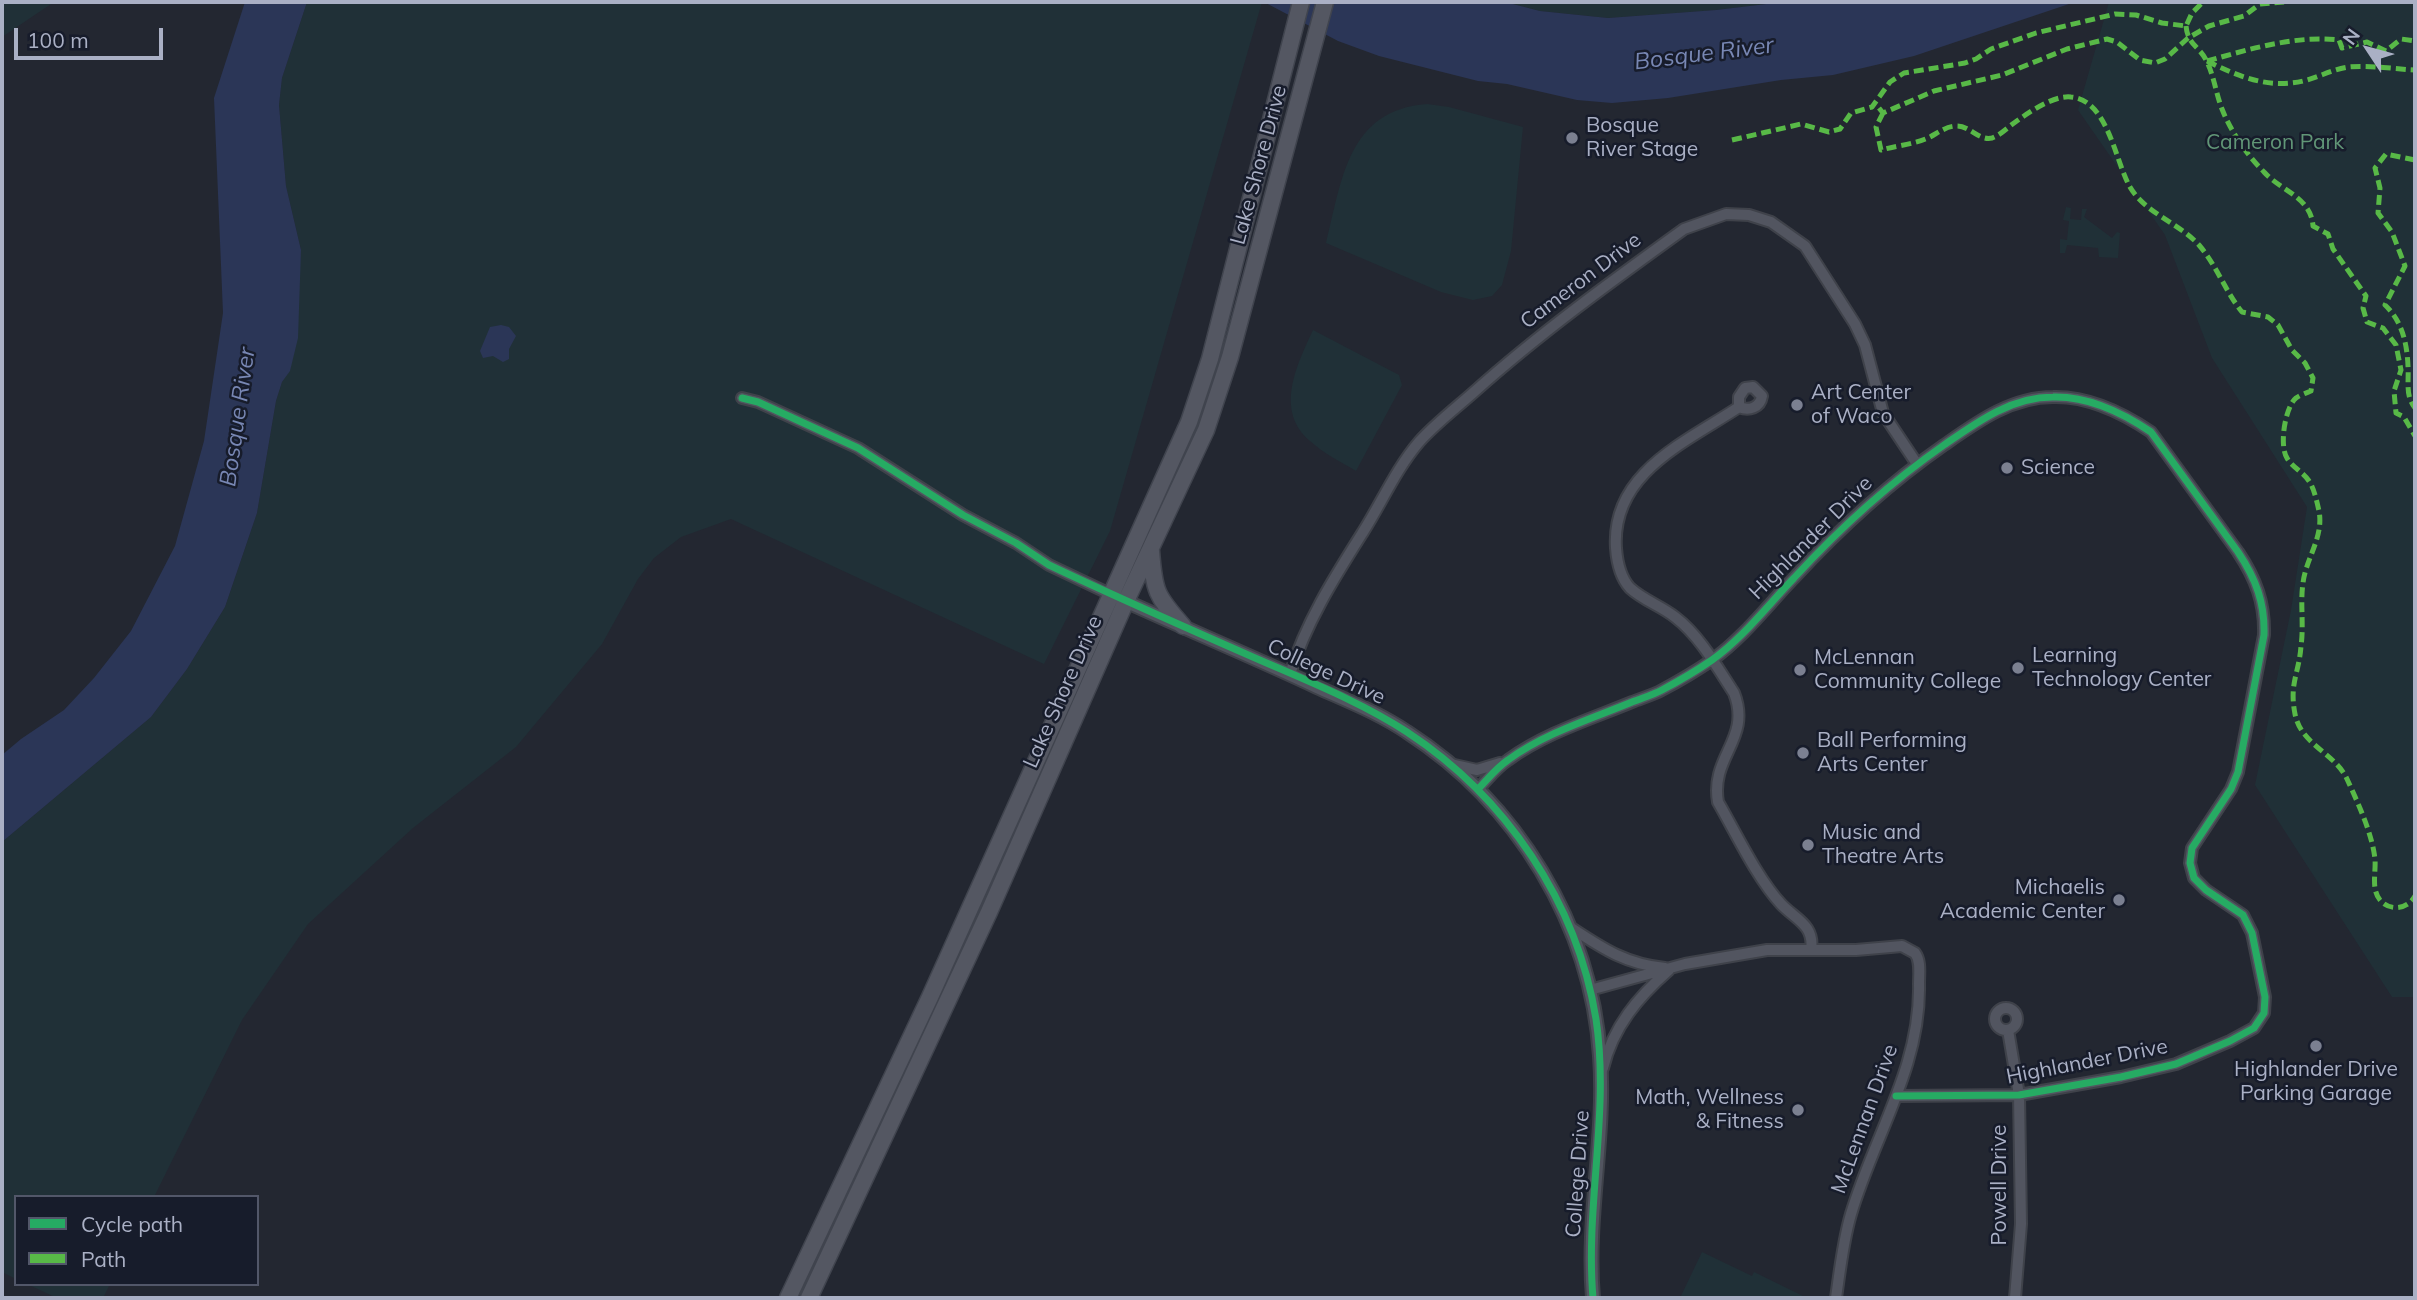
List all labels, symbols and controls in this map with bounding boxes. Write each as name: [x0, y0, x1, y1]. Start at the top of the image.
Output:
scale bar: [18, 14, 166, 58]
north arrow: [2333, 14, 2403, 84]
text: N: [2337, 24, 2365, 50]
text: 100 m: [27, 27, 89, 53]
water label: Bosque River: [1633, 32, 1775, 76]
street label: Lake Shore Drive: [1226, 83, 1292, 247]
place label: Bosque River Stage: [1586, 113, 1698, 163]
marker: Bosque River Stage: [1564, 130, 1580, 146]
park label: Cameron Park: [2206, 130, 2344, 156]
street label: Cameron Drive: [1516, 227, 1646, 335]
water label: Bosque River: [215, 346, 261, 488]
place label: Art Center of Waco: [1811, 380, 1911, 430]
marker: Art Center of Waco: [1789, 397, 1805, 413]
place label: Science: [2021, 455, 2095, 481]
marker: Science: [1999, 460, 2015, 476]
street label: Highlander Drive: [1744, 471, 1878, 605]
street label: Lake Shore Drive: [1018, 612, 1108, 772]
street label: College Drive: [1263, 634, 1389, 710]
place label: Learning Technology Center: [2032, 643, 2211, 693]
place label: McLennan Community College: [1814, 645, 2001, 695]
marker: Learning Technology Center: [2010, 660, 2026, 676]
marker: McLennan Community College: [1792, 662, 1808, 678]
place label: Ball Performing Arts Center: [1817, 728, 1967, 778]
marker: Ball Performing Arts Center: [1795, 745, 1811, 761]
place label: Music and Theatre Arts: [1822, 820, 1944, 870]
marker: Music and Theatre Arts: [1800, 837, 1816, 853]
place label: Michaelis Academic Center: [1940, 875, 2105, 925]
marker: Michaelis Academic Center: [2111, 892, 2127, 908]
street label: Highlander Drive: [2004, 1034, 2170, 1090]
marker: Highlander Drive Parking Garage: [2308, 1038, 2324, 1054]
street label: McLennan Drive: [1826, 1041, 1904, 1197]
place label: Highlander Drive Parking Garage: [2234, 1057, 2398, 1107]
place label: Math, Wellness & Fitness: [1635, 1085, 1784, 1135]
marker: Math, Wellness & Fitness: [1790, 1102, 1806, 1118]
street label: College Drive: [1561, 1110, 1595, 1238]
street label: Powell Drive: [1987, 1125, 2013, 1245]
legend: [14, 1195, 259, 1286]
text: Cycle path: [81, 1211, 183, 1237]
text: Path: [81, 1246, 126, 1272]

